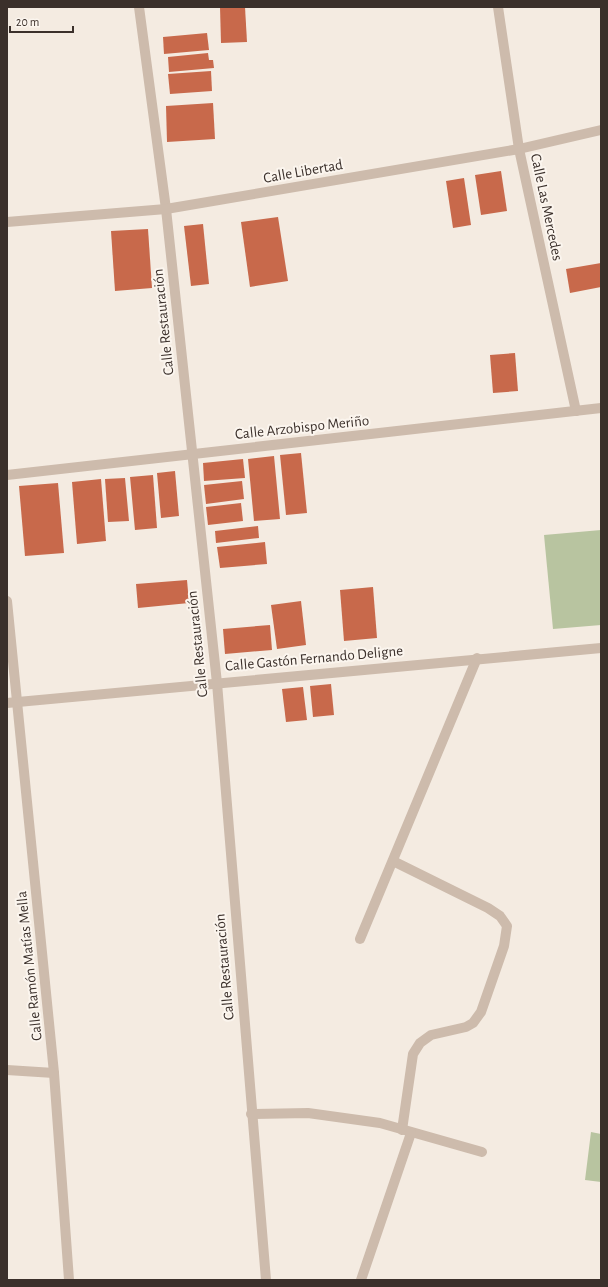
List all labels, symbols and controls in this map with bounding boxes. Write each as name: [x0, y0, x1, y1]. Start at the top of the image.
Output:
scale bar: [10, 8, 73, 34]
text: 20 m: [16, 16, 39, 28]
street label: Calle Las Mercedes: [528, 152, 565, 262]
street label: Calle Libertad: [262, 157, 344, 186]
street label: Calle Restauración: [150, 268, 177, 376]
street label: Calle Arzobispo Meriño: [234, 413, 370, 442]
street label: Calle Restauración: [184, 590, 211, 698]
street label: Calle Gastón Fernando Deligne: [225, 643, 404, 674]
street label: Calle Ramón Matías Mella: [14, 890, 45, 1042]
street label: Calle Restauración: [212, 913, 237, 1021]

